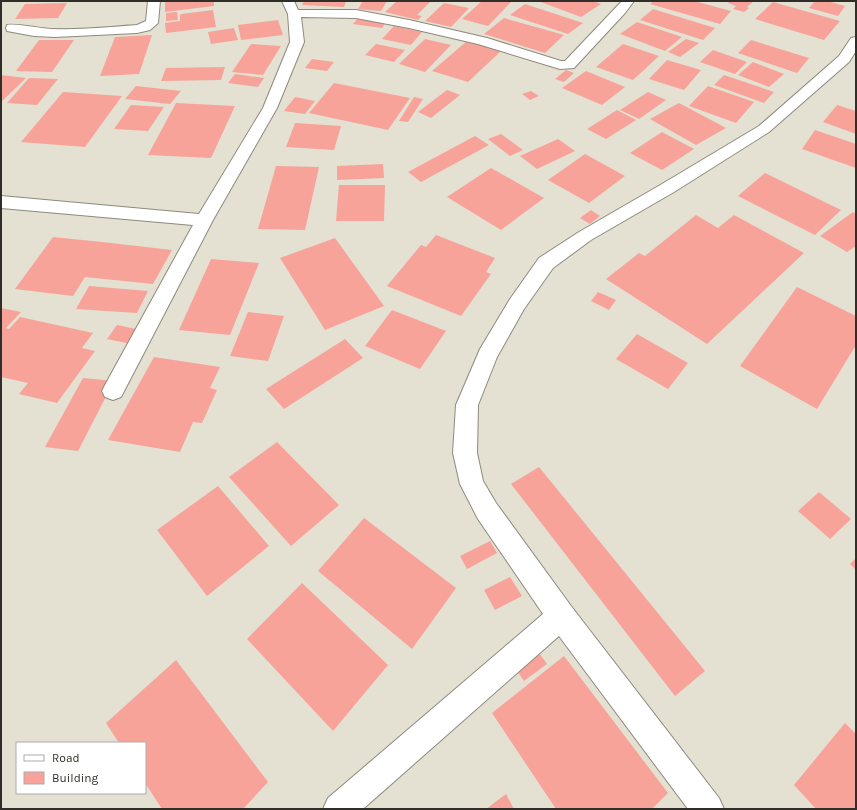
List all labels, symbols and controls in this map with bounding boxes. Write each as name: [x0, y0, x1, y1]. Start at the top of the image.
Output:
legend: [16, 742, 146, 794]
text: Road: [52, 751, 80, 765]
text: Building: [52, 771, 99, 785]

